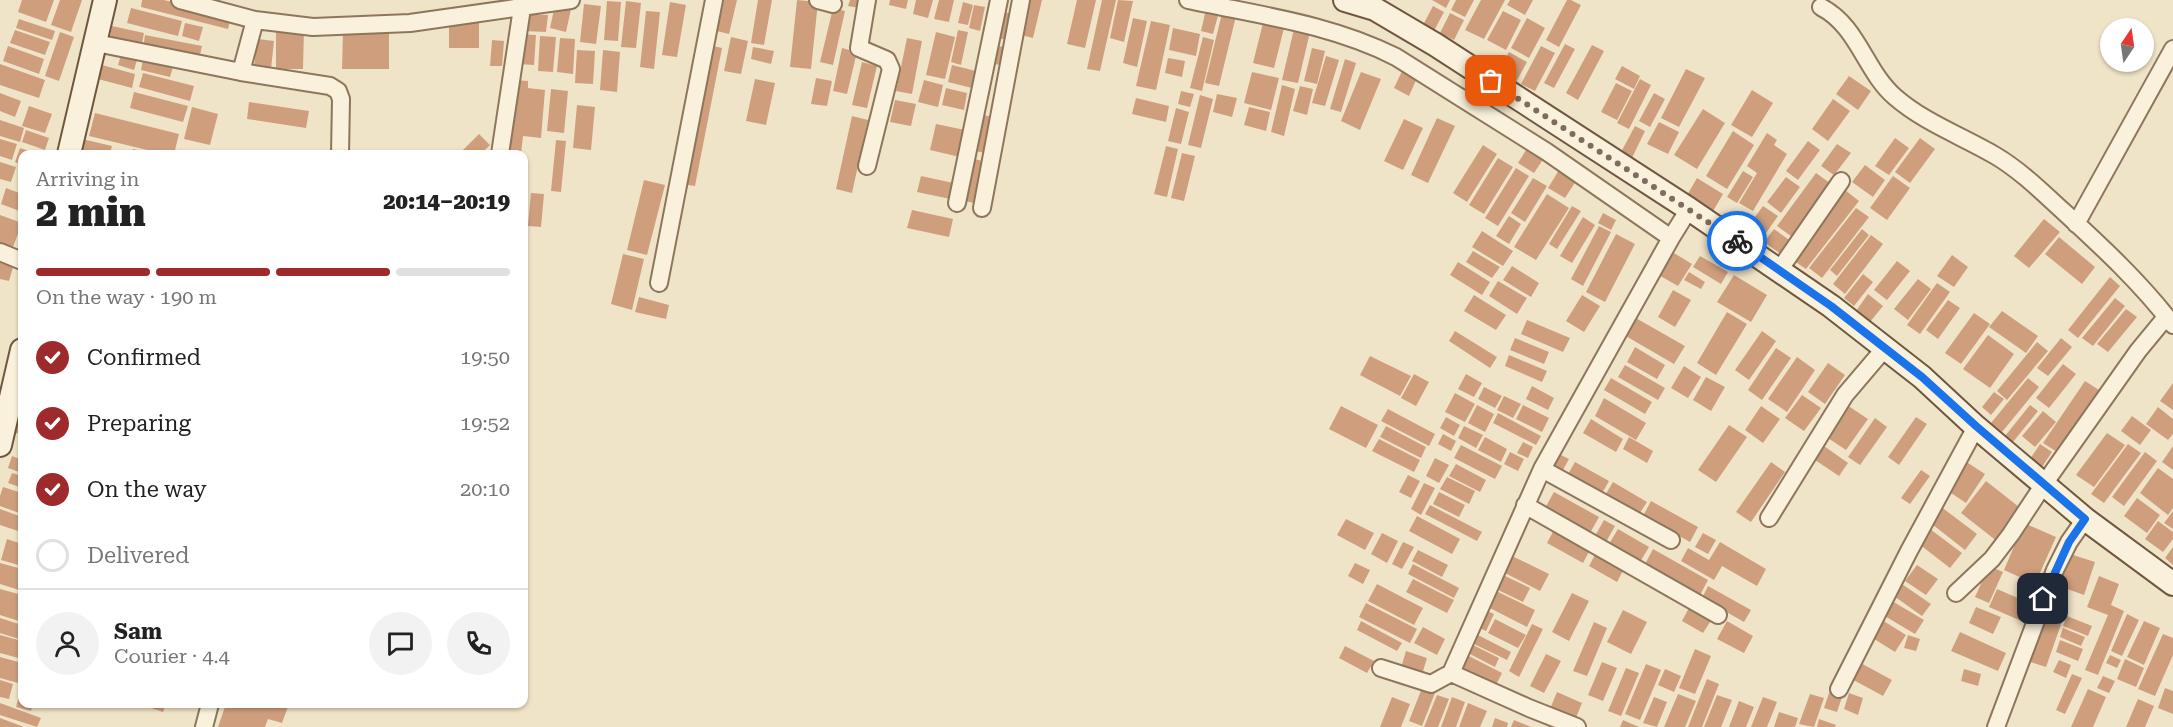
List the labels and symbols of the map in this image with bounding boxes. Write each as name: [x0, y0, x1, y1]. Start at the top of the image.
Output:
north arrow: [2100, 18, 2154, 72]
pin: [1465, 55, 1516, 106]
courier: [1707, 211, 1767, 271]
pin: [2017, 573, 2068, 624]

